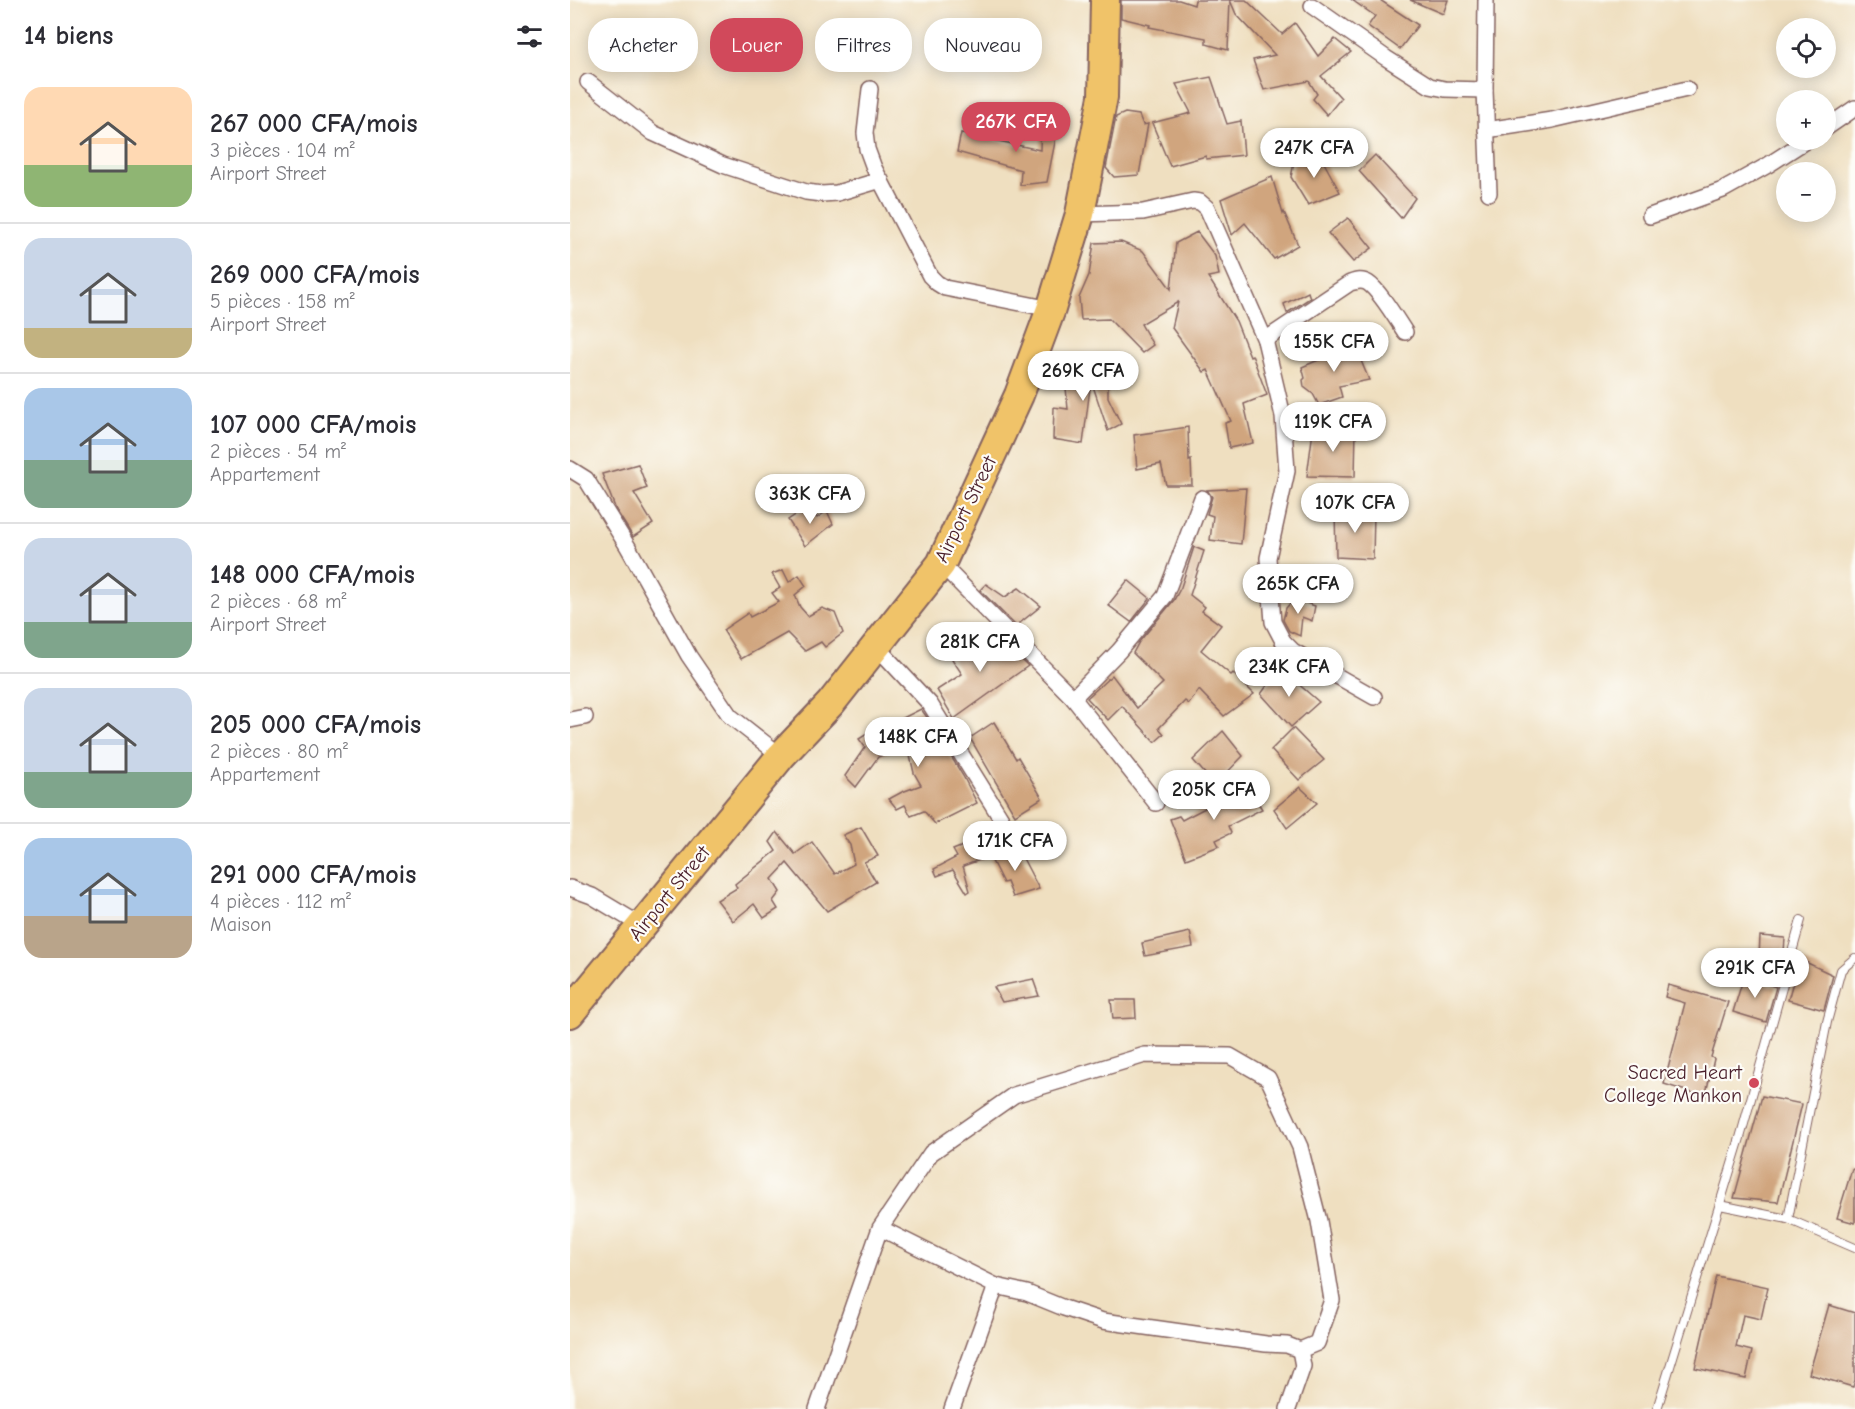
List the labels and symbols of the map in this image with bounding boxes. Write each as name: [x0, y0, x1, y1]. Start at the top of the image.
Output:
pin: 267K CFA: [954, 102, 1078, 153]
pin: 247K CFA: [1252, 128, 1376, 179]
pin: 155K CFA: [1272, 322, 1396, 373]
pin: 269K CFA: [1021, 351, 1145, 402]
pin: 119K CFA: [1271, 402, 1395, 453]
street label: Airport Street: [930, 451, 1002, 566]
pin: 363K CFA: [748, 474, 872, 525]
pin: 107K CFA: [1293, 483, 1417, 534]
pin: 265K CFA: [1236, 564, 1360, 615]
pin: 281K CFA: [918, 622, 1042, 673]
pin: 234K CFA: [1227, 647, 1351, 698]
pin: 148K CFA: [856, 717, 980, 768]
pin: 205K CFA: [1152, 770, 1276, 821]
pin: 171K CFA: [953, 821, 1077, 872]
street label: Airport Street: [624, 840, 716, 946]
pin: 291K CFA: [1693, 948, 1817, 999]
place label: Sacred Heart College Mankon: [1604, 1061, 1743, 1107]
marker: Sacred Heart College Mankon: [1747, 1076, 1761, 1090]

